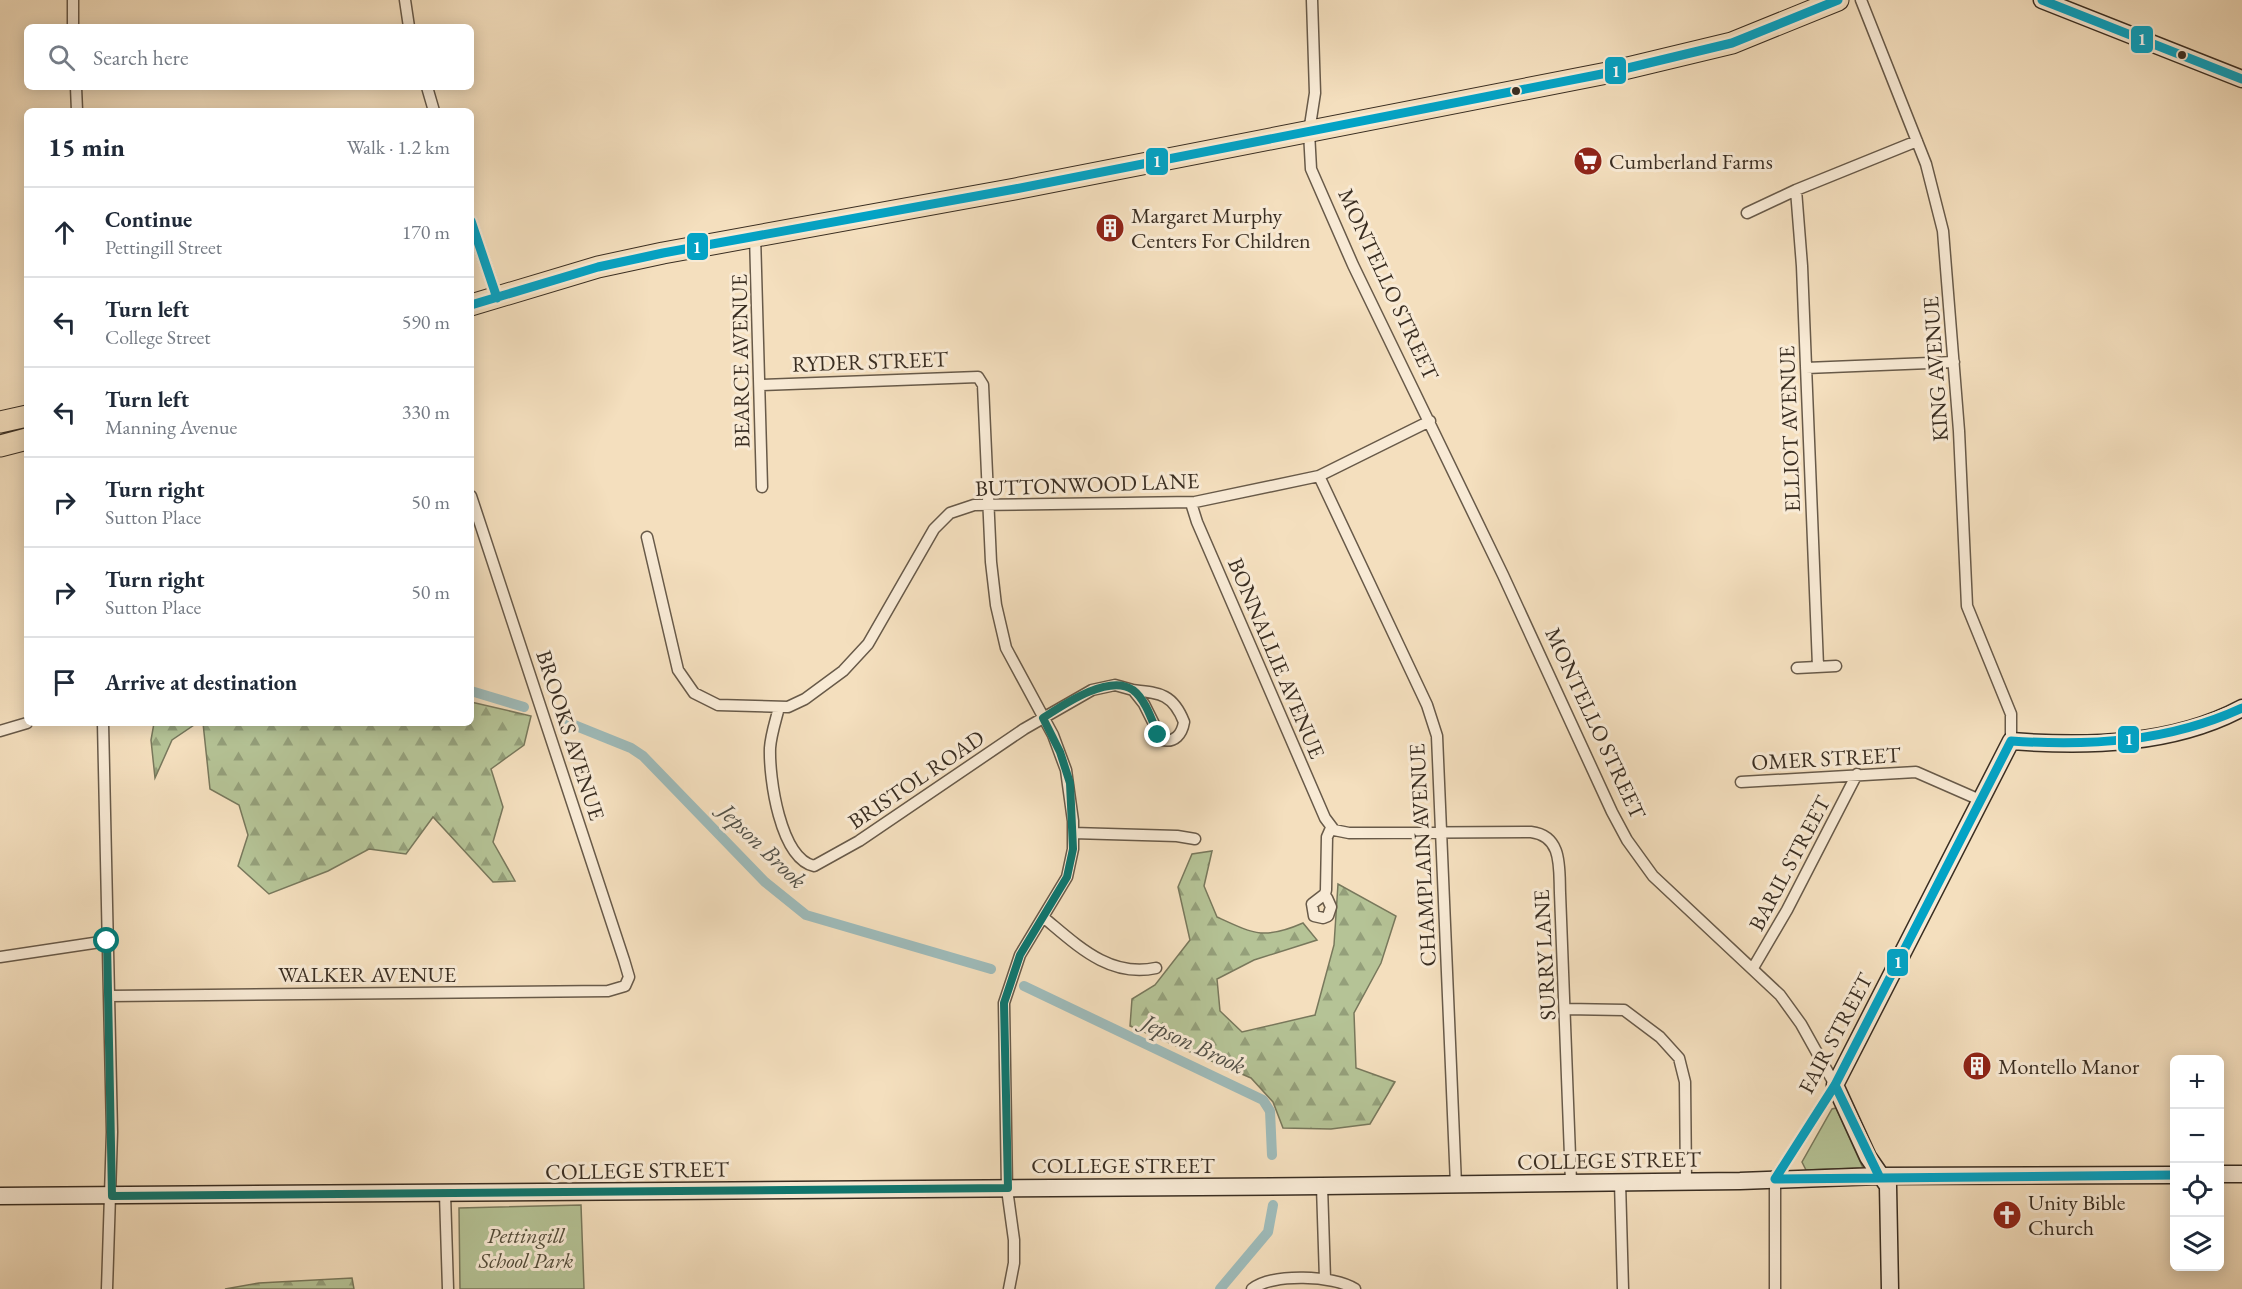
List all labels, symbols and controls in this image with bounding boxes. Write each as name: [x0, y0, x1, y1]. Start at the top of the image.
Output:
search box: [24, 24, 474, 90]
line badge: 1: [2130, 25, 2154, 54]
text: 1: [2138, 29, 2146, 50]
icon: search: [45, 41, 78, 74]
text: Search here: [93, 43, 188, 72]
unlabelled marker: [2176, 49, 2188, 61]
line badge: 1: [1604, 56, 1627, 85]
text: 1: [1612, 61, 1620, 82]
unlabelled marker: [1510, 85, 1522, 97]
text: 15 min: [48, 130, 125, 164]
text: Walk · 1.2 km: [347, 134, 450, 160]
supermarket icon: Cumberland Farms: [1572, 145, 1604, 177]
line badge: 1: [1145, 147, 1169, 176]
place label: Cumberland Farms: [1609, 147, 1773, 176]
text: 1: [1153, 151, 1161, 172]
street label: MONTELLO STREET: [1331, 184, 1446, 385]
place label: Margaret Murphy Centers For Children: [1131, 201, 1311, 255]
text: Continue: [105, 205, 192, 234]
building icon: Margaret Murphy Centers For Children: [1094, 212, 1126, 244]
icon: ahead: [48, 216, 81, 249]
text: 170 m: [402, 219, 450, 245]
line badge: 1: [686, 232, 709, 261]
text: Pettingill Street: [105, 234, 222, 260]
text: 1: [693, 237, 701, 258]
street label: BEARCE AVENUE: [724, 274, 757, 448]
text: Turn left: [105, 295, 189, 324]
street label: KING AVENUE: [1916, 295, 1955, 443]
icon: left: [48, 306, 81, 339]
text: 590 m: [402, 309, 450, 335]
text: College Street: [105, 324, 211, 350]
street label: RYDER STREET: [792, 344, 949, 379]
street label: ELLIOT AVENUE: [1772, 345, 1807, 513]
text: Turn left: [105, 385, 189, 414]
icon: left: [48, 396, 81, 429]
text: 330 m: [402, 399, 450, 425]
text: Manning Avenue: [105, 414, 237, 440]
street label: BUTTONWOOD LANE: [974, 466, 1200, 503]
text: Turn right: [105, 475, 204, 504]
icon: right: [48, 486, 81, 519]
text: 50 m: [411, 489, 450, 515]
text: Sutton Place: [105, 504, 201, 530]
street label: BONNALLIE AVENUE: [1221, 553, 1332, 763]
text: Turn right: [105, 565, 204, 594]
icon: right: [48, 576, 81, 609]
text: 50 m: [411, 579, 450, 605]
text: Sutton Place: [105, 594, 201, 620]
street label: MONTELLO STREET: [1538, 623, 1653, 824]
street label: BROOKS AVENUE: [529, 646, 612, 824]
icon: arrive: [48, 666, 81, 699]
text: Arrive at destination: [105, 668, 297, 697]
route end: [1144, 721, 1170, 747]
street label: BRISTOL ROAD: [843, 723, 990, 836]
line badge: 1: [2117, 725, 2140, 754]
text: 1: [2125, 729, 2133, 750]
street label: OMER STREET: [1751, 740, 1902, 777]
street label: CHAMPLAIN AVENUE: [1402, 743, 1443, 967]
street label: BARIL STREET: [1742, 791, 1837, 936]
water label: Jepson Brook: [709, 793, 814, 895]
street label: SURRY LANE: [1527, 889, 1562, 1021]
route start: [93, 927, 119, 953]
line badge: 1: [1886, 948, 1909, 977]
text: 1: [1894, 952, 1902, 973]
street label: WALKER AVENUE: [278, 960, 456, 989]
street label: FAIR STREET: [1792, 968, 1879, 1099]
water label: Jepson Brook: [1133, 1004, 1251, 1081]
building icon: Montello Manor: [1961, 1050, 1993, 1082]
place label: Montello Manor: [1998, 1052, 2140, 1081]
map controls: [2170, 1055, 2224, 1271]
button: +: [2170, 1055, 2224, 1109]
button: −: [2170, 1109, 2224, 1163]
street label: COLLEGE STREET: [1517, 1144, 1701, 1177]
street label: COLLEGE STREET: [1031, 1151, 1215, 1180]
street label: COLLEGE STREET: [545, 1154, 729, 1187]
button: locate: [2170, 1163, 2224, 1217]
place label: Unity Bible Church: [2028, 1188, 2126, 1242]
church icon: Unity Bible Church: [1991, 1199, 2023, 1231]
button: layers: [2170, 1217, 2224, 1271]
park label: Pettingill School Park: [478, 1221, 573, 1275]

